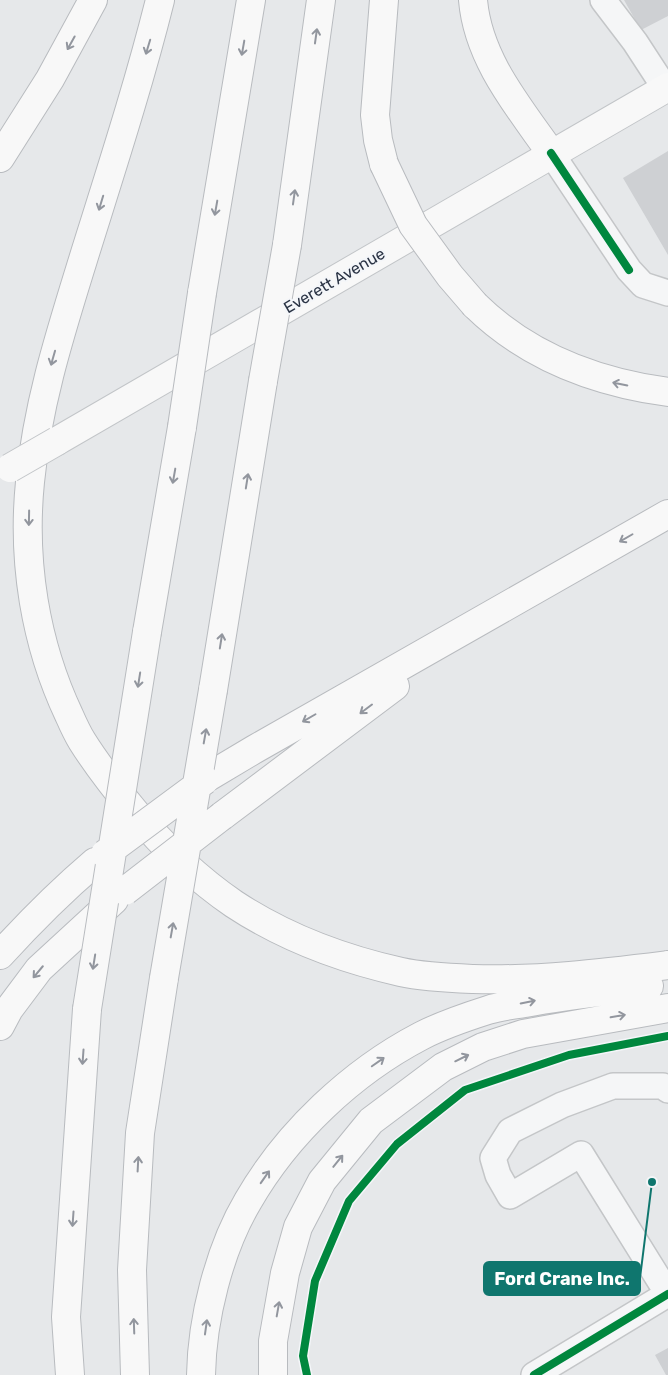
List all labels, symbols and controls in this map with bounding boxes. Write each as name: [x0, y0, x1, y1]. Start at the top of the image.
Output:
one-way arrow: [312, 28, 322, 44]
one-way arrow: [65, 35, 75, 50]
one-way arrow: [142, 39, 152, 55]
one-way arrow: [238, 40, 248, 56]
one-way arrow: [289, 189, 299, 205]
one-way arrow: [96, 194, 106, 210]
one-way arrow: [211, 200, 221, 216]
street label: Everett Avenue: [280, 244, 388, 317]
one-way arrow: [48, 350, 57, 366]
one-way arrow: [612, 378, 628, 388]
one-way arrow: [168, 467, 178, 483]
one-way arrow: [242, 473, 252, 489]
one-way arrow: [24, 510, 34, 526]
one-way arrow: [619, 534, 633, 544]
one-way arrow: [216, 634, 226, 650]
one-way arrow: [134, 672, 144, 688]
one-way arrow: [360, 703, 373, 714]
one-way arrow: [303, 714, 317, 724]
one-way arrow: [201, 728, 211, 744]
one-way arrow: [168, 923, 178, 939]
one-way arrow: [89, 953, 99, 969]
one-way arrow: [33, 965, 44, 978]
one-way arrow: [520, 997, 536, 1007]
one-way arrow: [610, 1011, 626, 1021]
one-way arrow: [79, 1049, 88, 1065]
one-way arrow: [454, 1053, 469, 1062]
one-way arrow: [371, 1057, 385, 1067]
one-way arrow: [333, 1154, 344, 1167]
one-way arrow: [134, 1156, 143, 1172]
one-way arrow: [260, 1170, 270, 1184]
one-way arrow: [68, 1211, 77, 1227]
callout: Ford Crane Inc.: [484, 1262, 640, 1295]
text: Ford Crane Inc.: [494, 1268, 630, 1290]
one-way arrow: [274, 1302, 284, 1318]
one-way arrow: [129, 1319, 139, 1335]
one-way arrow: [202, 1319, 212, 1335]

